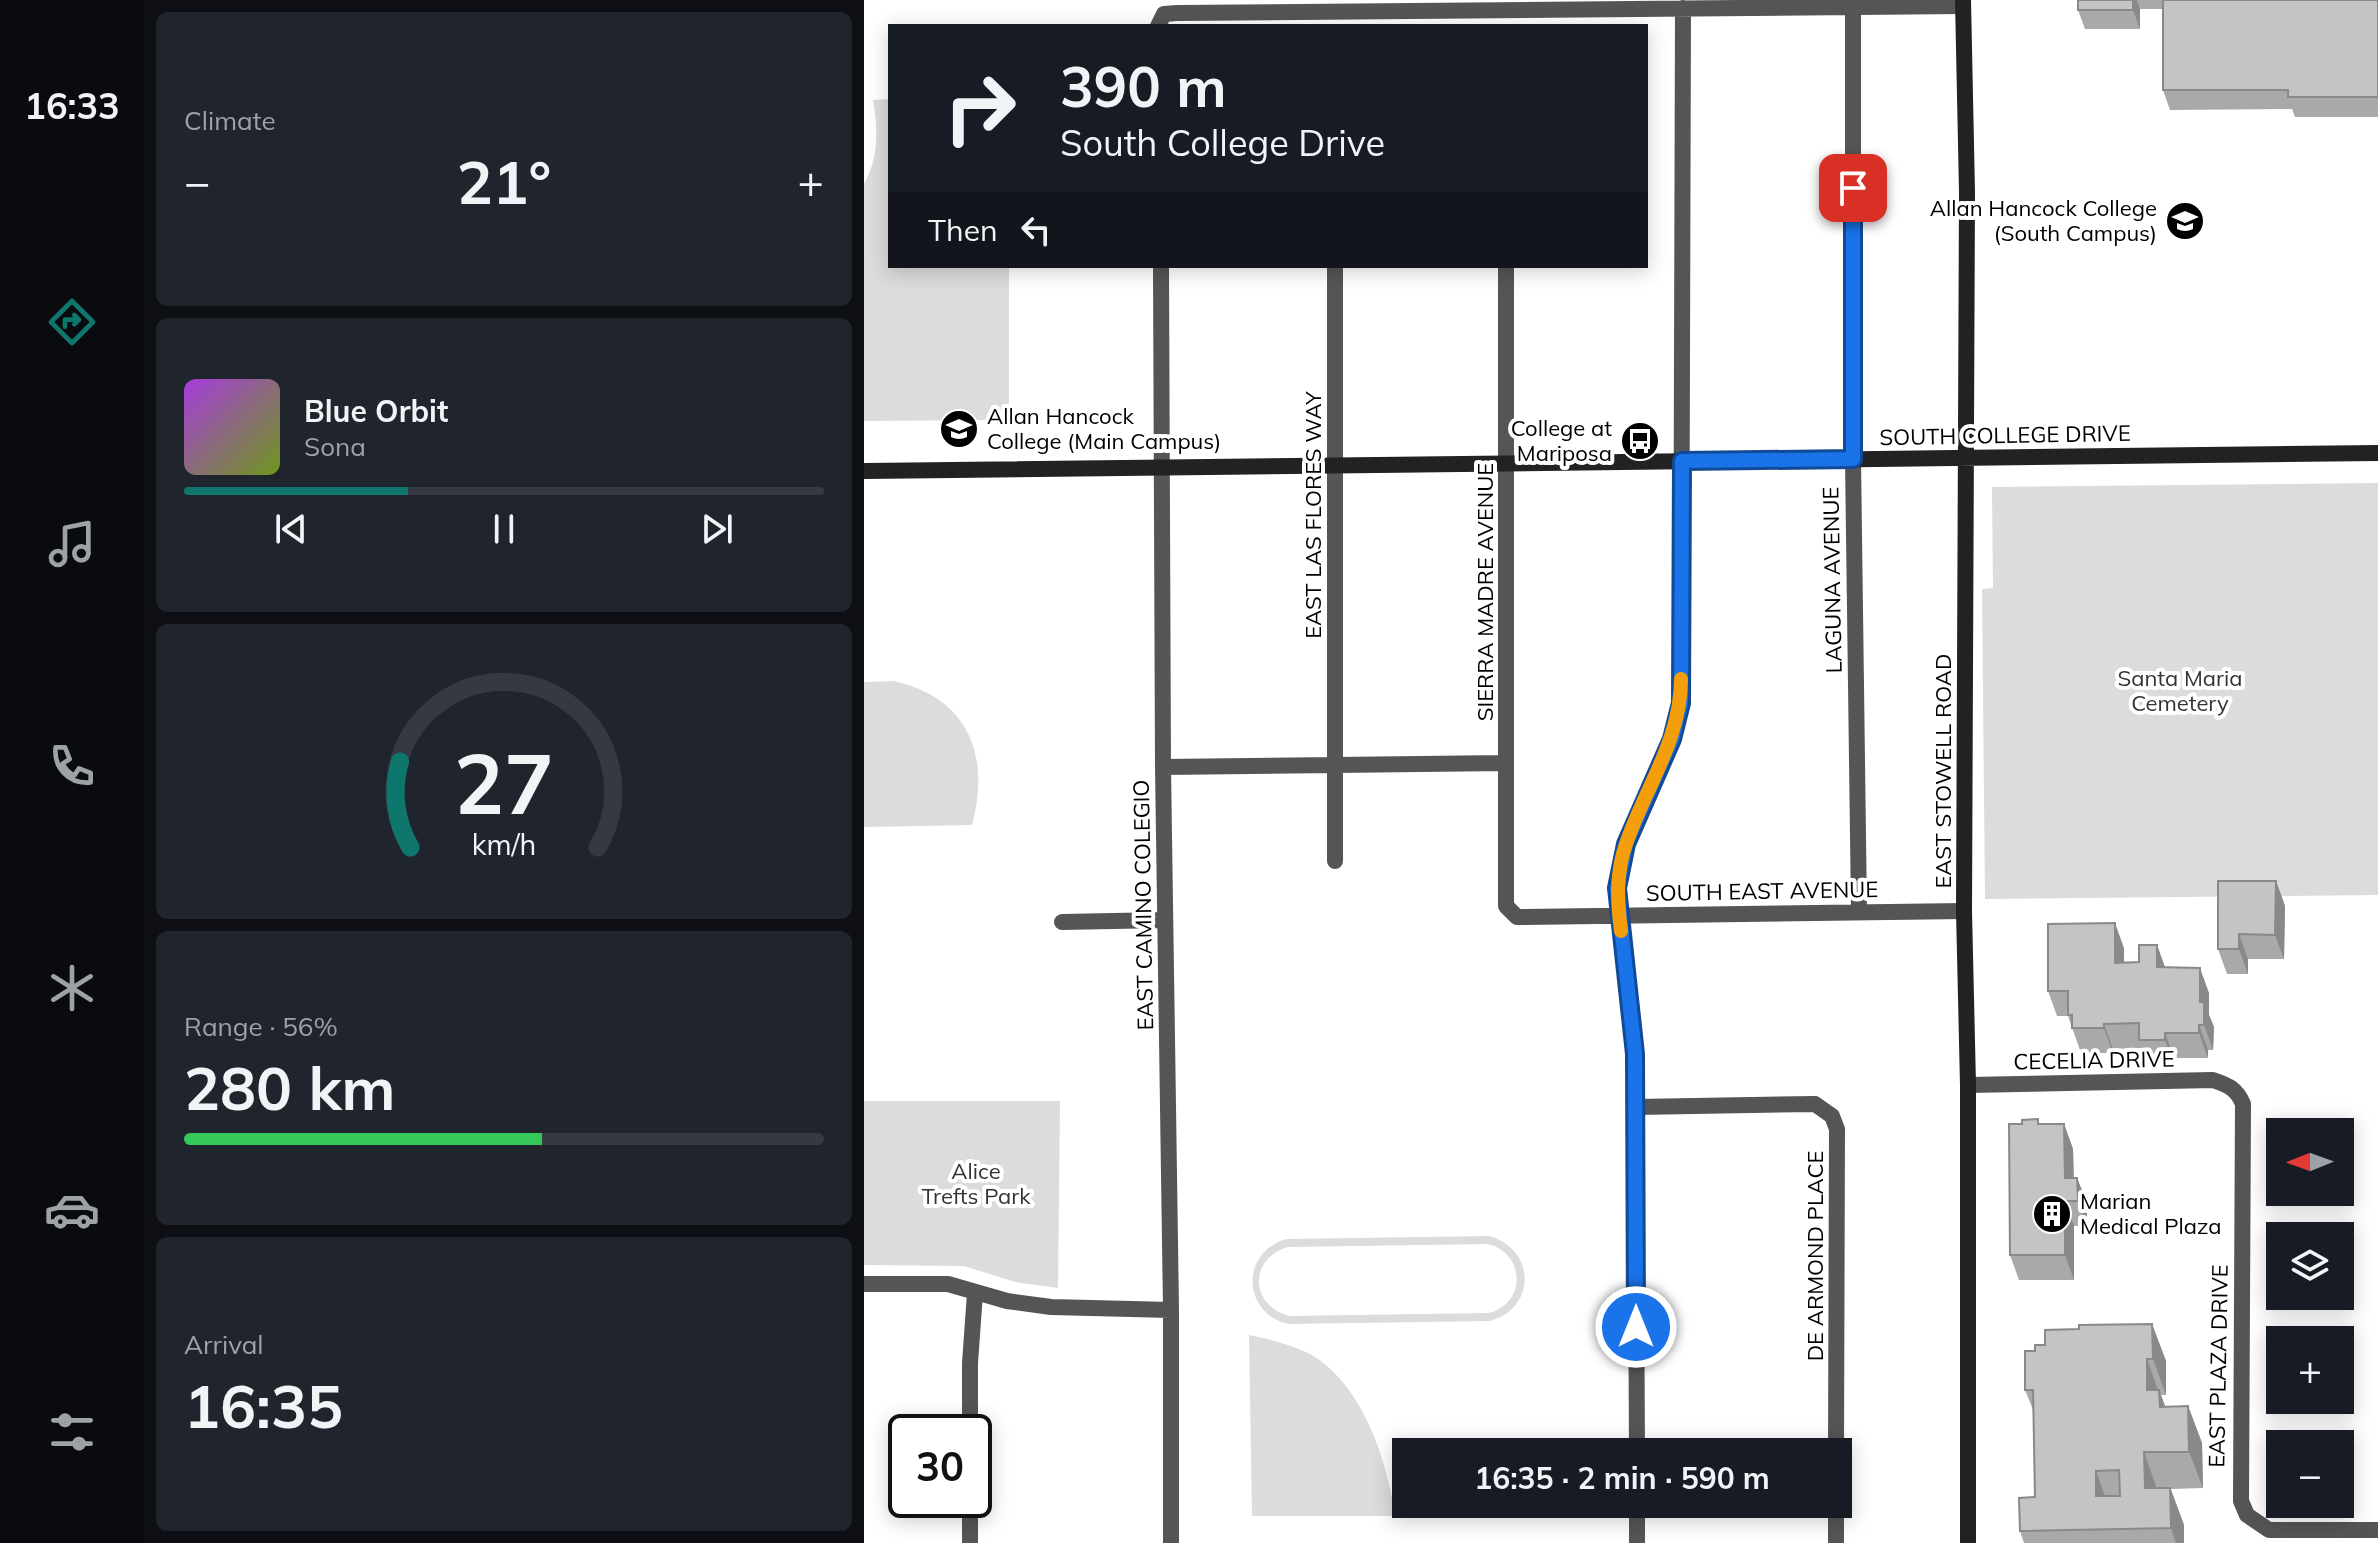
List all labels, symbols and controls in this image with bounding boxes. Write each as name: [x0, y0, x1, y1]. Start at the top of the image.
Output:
text: 390 m: [1060, 51, 1227, 121]
icon: right: [928, 56, 1032, 160]
text: 16:33: [24, 83, 120, 128]
text: Climate: [184, 104, 276, 137]
text: South College Drive: [1060, 120, 1385, 165]
text: 21°: [457, 144, 551, 219]
text: −: [184, 154, 210, 209]
text: +: [798, 154, 824, 209]
pin: [1819, 154, 1887, 222]
icon: arrive: [1831, 166, 1875, 210]
place label: Allan Hancock College (South Campus): [1930, 194, 2157, 247]
school or university icon: Allan Hancock College (South Campus): [2164, 200, 2206, 242]
icon: left: [1014, 208, 1058, 252]
text: Then: [928, 211, 998, 249]
icon: directions: [44, 294, 100, 350]
street label: EAST LAS FLORES WAY: [1299, 391, 1327, 639]
text: Blue Orbit: [304, 392, 448, 430]
place label: Allan Hancock College (Main Campus): [987, 402, 1221, 455]
school or university icon: Allan Hancock College (Main Campus): [938, 408, 980, 450]
place label: College at Mariposa: [1511, 414, 1612, 467]
street label: SOUTH COLLEGE DRIVE: [1879, 419, 2131, 451]
bus stop icon: College at Mariposa: [1619, 420, 1661, 462]
text: Sona: [304, 430, 366, 463]
street label: SIERRA MADRE AVENUE: [1471, 463, 1499, 721]
street label: LAGUNA AVENUE: [1816, 486, 1848, 674]
icon: previous: [269, 507, 313, 551]
icon: pause: [482, 507, 526, 551]
icon: next: [695, 507, 739, 551]
icon: music: [44, 516, 100, 572]
street label: EAST STOWELL ROAD: [1929, 654, 1957, 888]
park label: Santa Maria Cemetery: [2118, 664, 2242, 717]
text: 27: [454, 729, 554, 834]
icon: phone: [44, 738, 100, 794]
street label: EAST CAMINO COLEGIO: [1127, 779, 1159, 1031]
text: km/h: [472, 826, 536, 862]
street label: SOUTH EAST AVENUE: [1646, 875, 1878, 907]
icon: climate: [44, 960, 100, 1016]
text: Range · 56%: [184, 1010, 338, 1043]
street label: CECELIA DRIVE: [2013, 1045, 2175, 1075]
text: 280 km: [184, 1050, 396, 1125]
north arrow: [2266, 1118, 2354, 1206]
map controls: [2266, 1118, 2354, 1518]
street label: DE ARMOND PLACE: [1801, 1151, 1829, 1361]
park label: Alice Trefts Park: [922, 1157, 1031, 1210]
icon: car: [44, 1182, 100, 1238]
place label: Marian Medical Plaza: [2080, 1187, 2222, 1240]
building icon: Marian Medical Plaza: [2031, 1193, 2073, 1235]
button: layers: [2266, 1222, 2354, 1310]
street label: EAST PLAZA DRIVE: [2202, 1264, 2234, 1468]
position arrow: [1594, 1285, 1678, 1369]
button: +: [2266, 1326, 2354, 1414]
text: Arrival: [184, 1328, 264, 1361]
text: 16:35: [184, 1368, 343, 1443]
icon: filters: [44, 1404, 100, 1460]
speed limit sign: 30: [888, 1414, 992, 1518]
button: −: [2266, 1430, 2354, 1518]
text: 16:35 · 2 min · 590 m: [1474, 1459, 1770, 1497]

